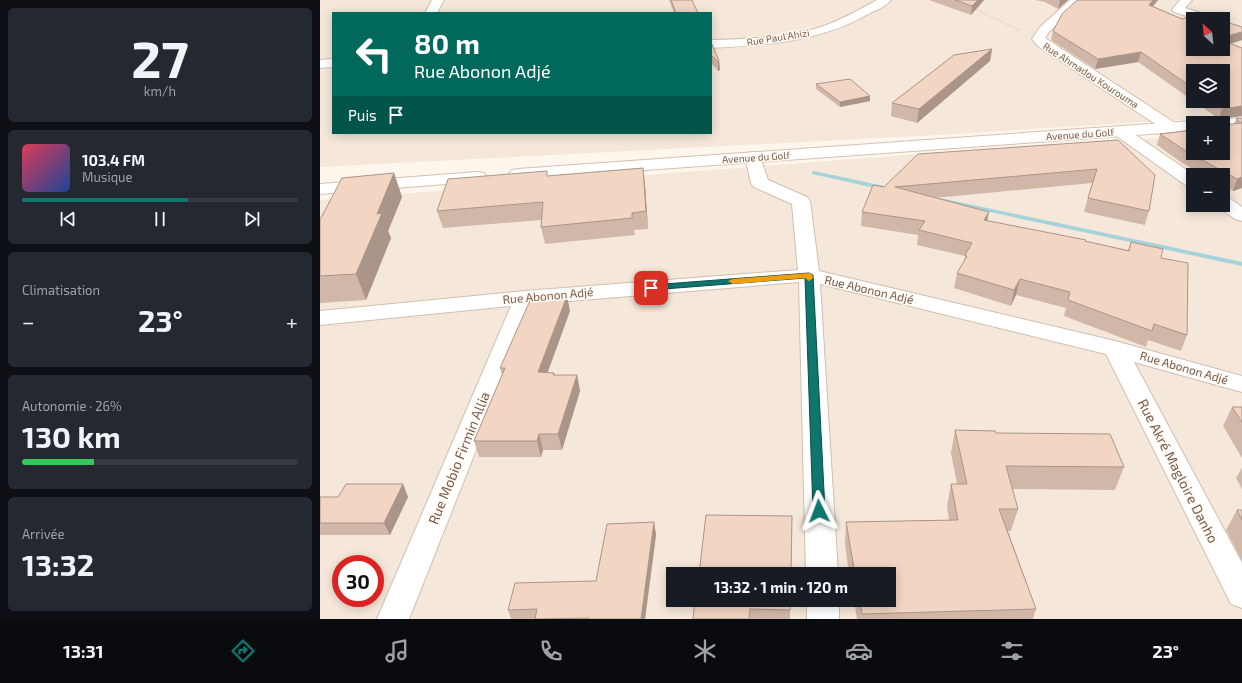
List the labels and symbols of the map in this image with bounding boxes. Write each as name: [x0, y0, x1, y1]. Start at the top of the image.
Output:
north arrow: [1186, 12, 1230, 56]
street label: Rue Paul Ahizi: [746, 26, 810, 48]
street label: Rue Ahmadou Kourouma: [1041, 40, 1141, 110]
street label: Avenue du Golf: [1046, 126, 1115, 142]
street label: Avenue du Golf: [722, 149, 791, 165]
pin: [634, 271, 668, 305]
street label: Rue Abonon Adjé: [823, 272, 915, 307]
street label: Rue Abonon Adjé: [502, 284, 594, 307]
street label: Rue Abonon Adjé: [1138, 348, 1230, 387]
street label: Rue Mobio Firmin Allia: [424, 389, 493, 527]
street label: Rue Akré Magloire Danho: [1135, 396, 1222, 546]
position arrow: [798, 490, 840, 532]
speed limit sign: 30: [332, 555, 384, 607]

